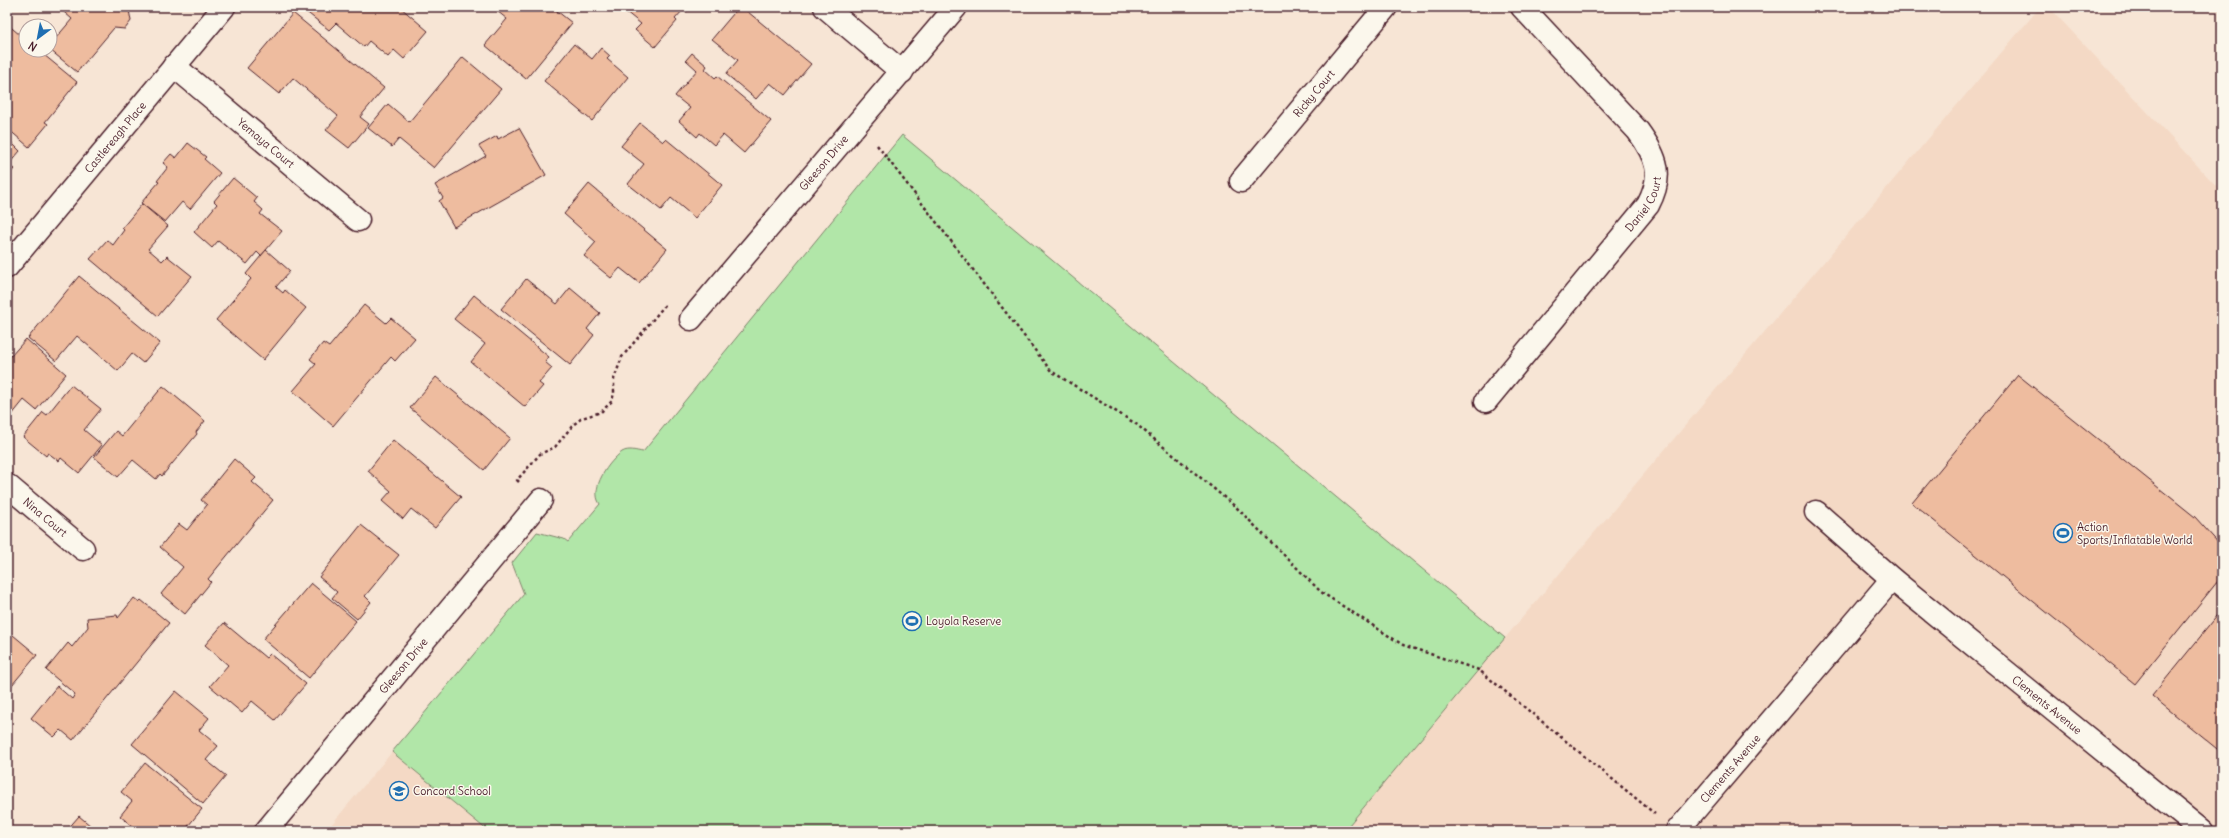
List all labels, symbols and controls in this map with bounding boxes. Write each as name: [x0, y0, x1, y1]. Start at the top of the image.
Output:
north arrow: [18, 18, 58, 58]
text: N: [26, 39, 40, 54]
street label: Ricky Court: [1290, 67, 1338, 120]
street label: Castlereagh Place: [81, 99, 149, 176]
street label: Yemaya Court: [235, 115, 298, 171]
street label: Gleeson Drive: [796, 132, 851, 193]
street label: Daniel Court: [1622, 176, 1664, 234]
street label: Nina Court: [20, 495, 70, 540]
place label: Action Sports/Inflatable World: [2077, 520, 2193, 547]
sports icon: Action Sports/Inflatable World: [2052, 522, 2074, 544]
sports icon: Loyola Reserve: [901, 610, 923, 632]
place label: Loyola Reserve: [926, 614, 1001, 628]
street label: Gleeson Drive: [376, 635, 431, 696]
street label: Clements Avenue: [2009, 672, 2085, 737]
street label: Clements Avenue: [1697, 731, 1763, 806]
school or university icon: Concord School: [388, 780, 410, 802]
place label: Concord School: [413, 784, 491, 798]

